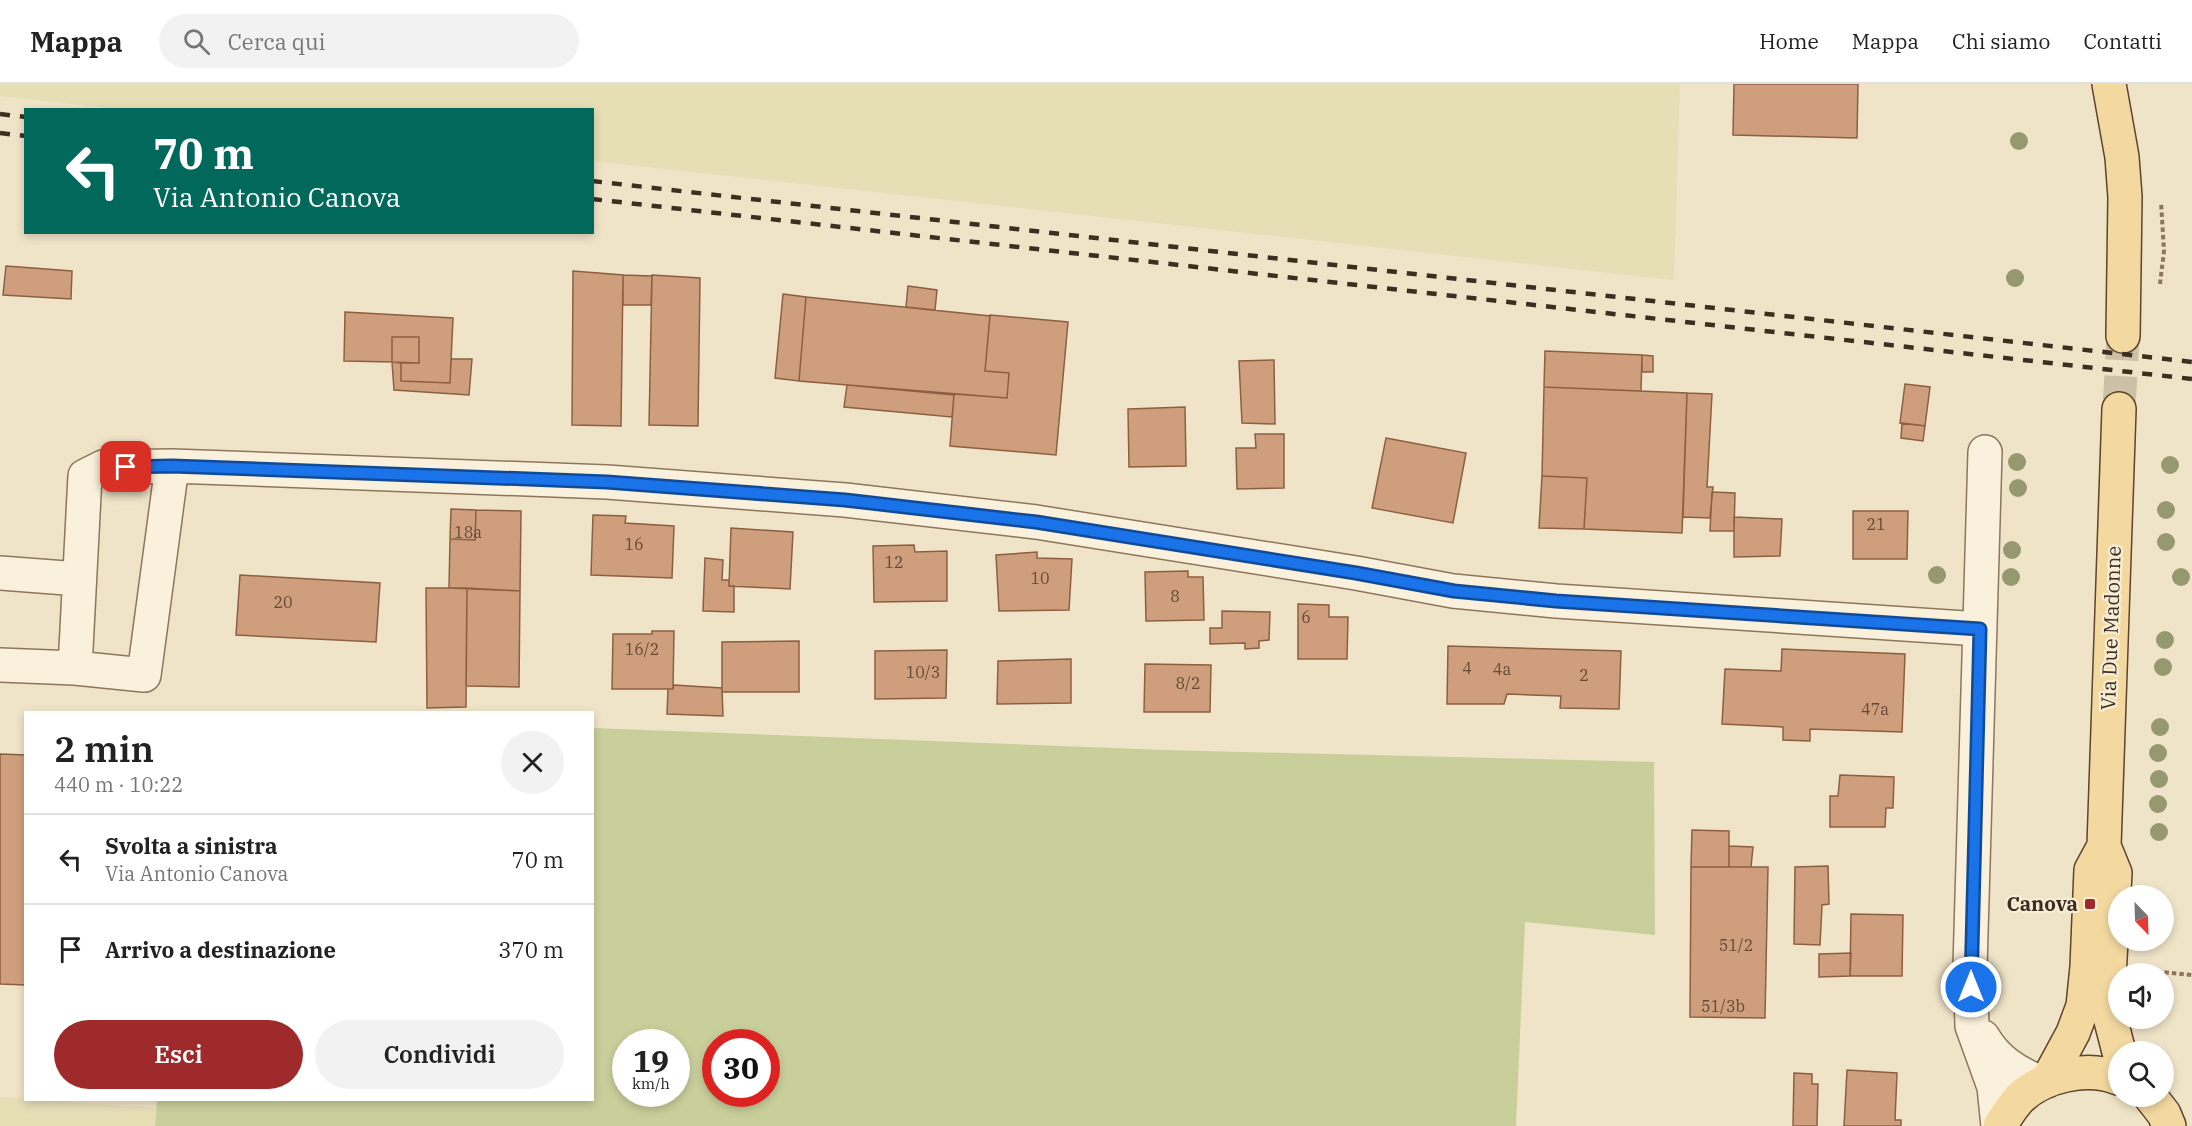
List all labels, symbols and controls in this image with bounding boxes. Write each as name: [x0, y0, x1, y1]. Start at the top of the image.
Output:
search box: [159, 14, 579, 68]
text: Mappa: [30, 23, 123, 60]
icon: search: [180, 25, 213, 58]
text: Cerca qui: [228, 27, 326, 56]
text: Home: [1759, 27, 1819, 55]
text: Mappa: [1852, 27, 1919, 55]
text: Chi siamo: [1952, 27, 2050, 55]
text: Contatti: [2083, 27, 2162, 55]
text: 70 m: [153, 126, 254, 181]
icon: left: [54, 132, 132, 210]
text: Via Antonio Canova: [153, 179, 401, 214]
pin: [100, 441, 151, 492]
icon: arrive: [109, 450, 142, 483]
house number: 21: [1866, 514, 1886, 534]
house number: 18a: [454, 522, 482, 542]
house number: 16: [624, 534, 644, 554]
street label: Via Due Madonne: [2094, 545, 2127, 711]
house number: 12: [884, 552, 904, 572]
house number: 10: [1030, 568, 1050, 588]
house number: 8: [1170, 586, 1180, 606]
house number: 20: [273, 592, 293, 612]
house number: 6: [1301, 607, 1311, 627]
house number: 16/2: [625, 639, 659, 659]
house number: 4: [1462, 658, 1472, 678]
house number: 4a: [1493, 659, 1511, 679]
house number: 10/3: [906, 662, 940, 682]
house number: 2: [1579, 665, 1589, 685]
house number: 8/2: [1175, 673, 1201, 693]
house number: 47a: [1861, 699, 1889, 719]
text: 2 min: [54, 725, 154, 772]
button: close: [501, 731, 564, 794]
text: 440 m · 10:22: [54, 771, 183, 798]
text: Svolta a sinistra: [105, 831, 278, 860]
icon: left: [54, 843, 87, 876]
text: 70 m: [512, 845, 564, 874]
text: Via Antonio Canova: [105, 860, 288, 887]
north arrow: [2108, 885, 2174, 951]
map controls: [2108, 885, 2174, 1107]
place label: Canova: [2007, 890, 2078, 917]
marker: Canova: [2083, 897, 2097, 911]
icon: arrive: [54, 933, 87, 966]
text: Arrivo a destinazione: [105, 935, 336, 964]
text: 370 m: [498, 935, 564, 964]
house number: 51/2: [1719, 935, 1753, 955]
position arrow: [1939, 955, 2003, 1019]
button: sound: [2108, 963, 2174, 1029]
house number: 51/3b: [1701, 996, 1745, 1016]
button: Esci: [54, 1020, 303, 1089]
button: Condividi: [315, 1020, 564, 1089]
speed limit sign: 30: [702, 1029, 780, 1107]
text: 19: [633, 1041, 669, 1080]
button: search: [2108, 1041, 2174, 1107]
text: km/h: [632, 1074, 670, 1093]

